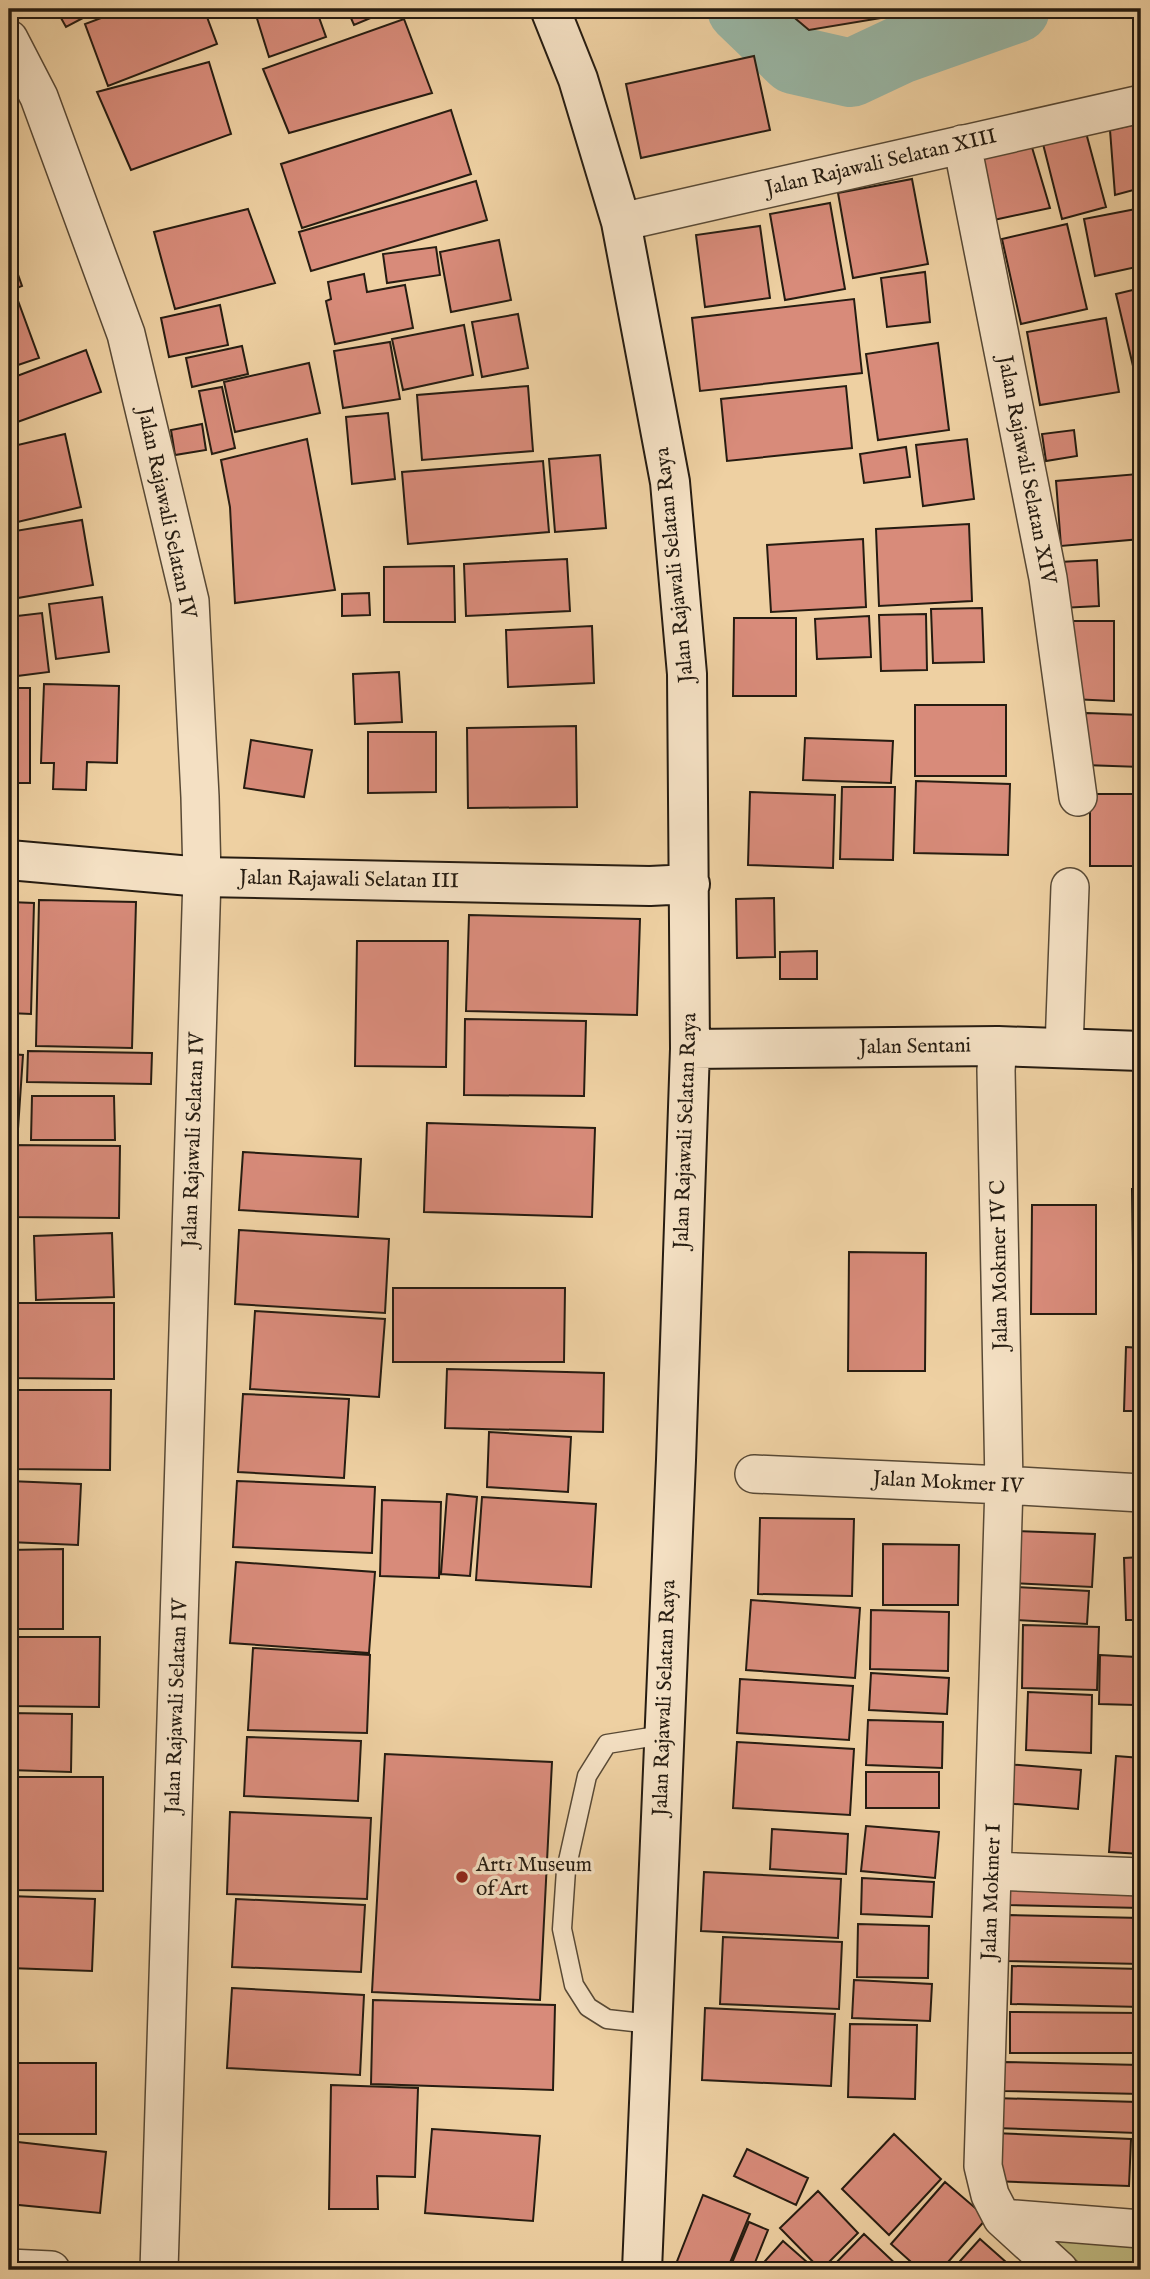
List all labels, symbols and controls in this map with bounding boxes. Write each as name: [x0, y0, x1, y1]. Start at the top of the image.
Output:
street label: Jalan Rajawali Selatan XIII: [761, 123, 999, 203]
street label: Jalan Rajawali Selatan XIV: [990, 351, 1062, 588]
street label: Jalan Rajawali Selatan IV: [130, 403, 202, 622]
street label: Jalan Rajawali Selatan Raya: [649, 445, 701, 686]
street label: Jalan Rajawali Selatan III: [237, 865, 459, 895]
street label: Jalan Rajawali Selatan Raya: [668, 1011, 704, 1252]
street label: Jalan Rajawali Selatan IV: [177, 1031, 211, 1250]
street label: Jalan Sentani: [857, 1033, 971, 1062]
street label: Jalan Mokmer IV C: [985, 1180, 1015, 1352]
street label: Jalan Mokmer IV: [870, 1465, 1025, 1500]
street label: Jalan Rajawali Selatan Raya: [647, 1578, 683, 1819]
street label: Jalan Rajawali Selatan IV: [160, 1597, 194, 1816]
street label: Jalan Mokmer I: [976, 1823, 1008, 1963]
place label: Art1 Museum of Art: [475, 1852, 592, 1903]
marker: Art1 Museum of Art: [454, 1869, 470, 1885]

